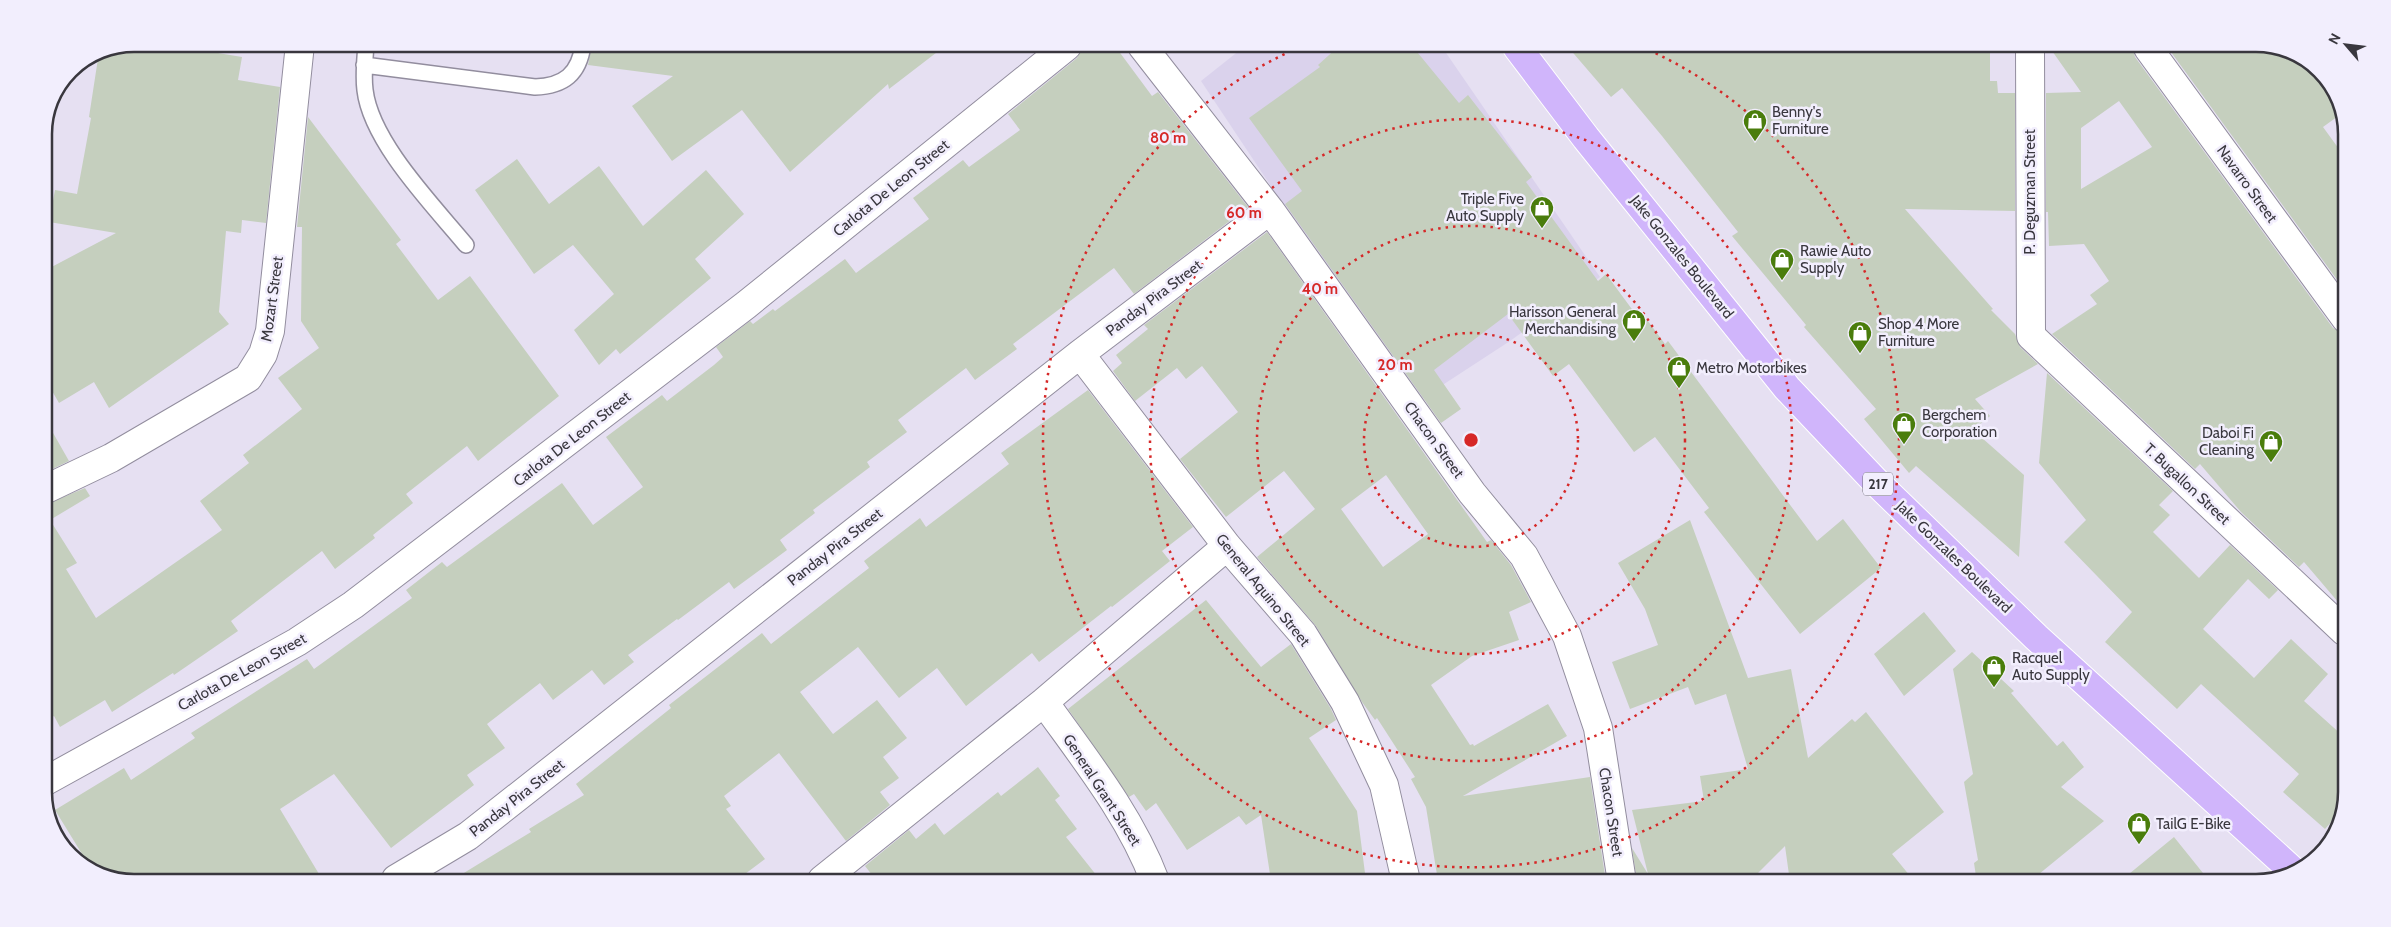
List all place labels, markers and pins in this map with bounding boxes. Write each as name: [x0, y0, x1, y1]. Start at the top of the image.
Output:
place label: Benny's Furniture: [1772, 103, 1829, 138]
shop icon: Benny's Furniture: [1742, 108, 1768, 142]
place label: Triple Five Auto Supply: [1446, 190, 1524, 225]
shop icon: Triple Five Auto Supply: [1529, 195, 1555, 229]
place label: Rawie Auto Supply: [1800, 242, 1871, 277]
shop icon: Rawie Auto Supply: [1769, 247, 1795, 281]
place label: Harisson General Merchandising: [1509, 303, 1617, 338]
shop icon: Harisson General Merchandising: [1621, 308, 1647, 342]
place label: Shop 4 More Furniture: [1878, 315, 1960, 350]
shop icon: Shop 4 More Furniture: [1847, 320, 1873, 354]
shop icon: Metro Motorbikes: [1666, 355, 1692, 389]
place label: Metro Motorbikes: [1696, 359, 1807, 377]
place label: Bergchem Corporation: [1922, 406, 1997, 441]
shop icon: Bergchem Corporation: [1891, 411, 1917, 445]
place label: Daboi Fi Cleaning: [2199, 424, 2255, 459]
shop icon: Daboi Fi Cleaning: [2258, 429, 2284, 463]
centre of rings: [1462, 431, 1480, 449]
place label: Racquel Auto Supply: [2012, 649, 2090, 684]
shop icon: Racquel Auto Supply: [1981, 654, 2007, 688]
shop icon: TailG E-Bike: [2126, 811, 2152, 845]
place label: TailG E-Bike: [2156, 815, 2231, 833]

